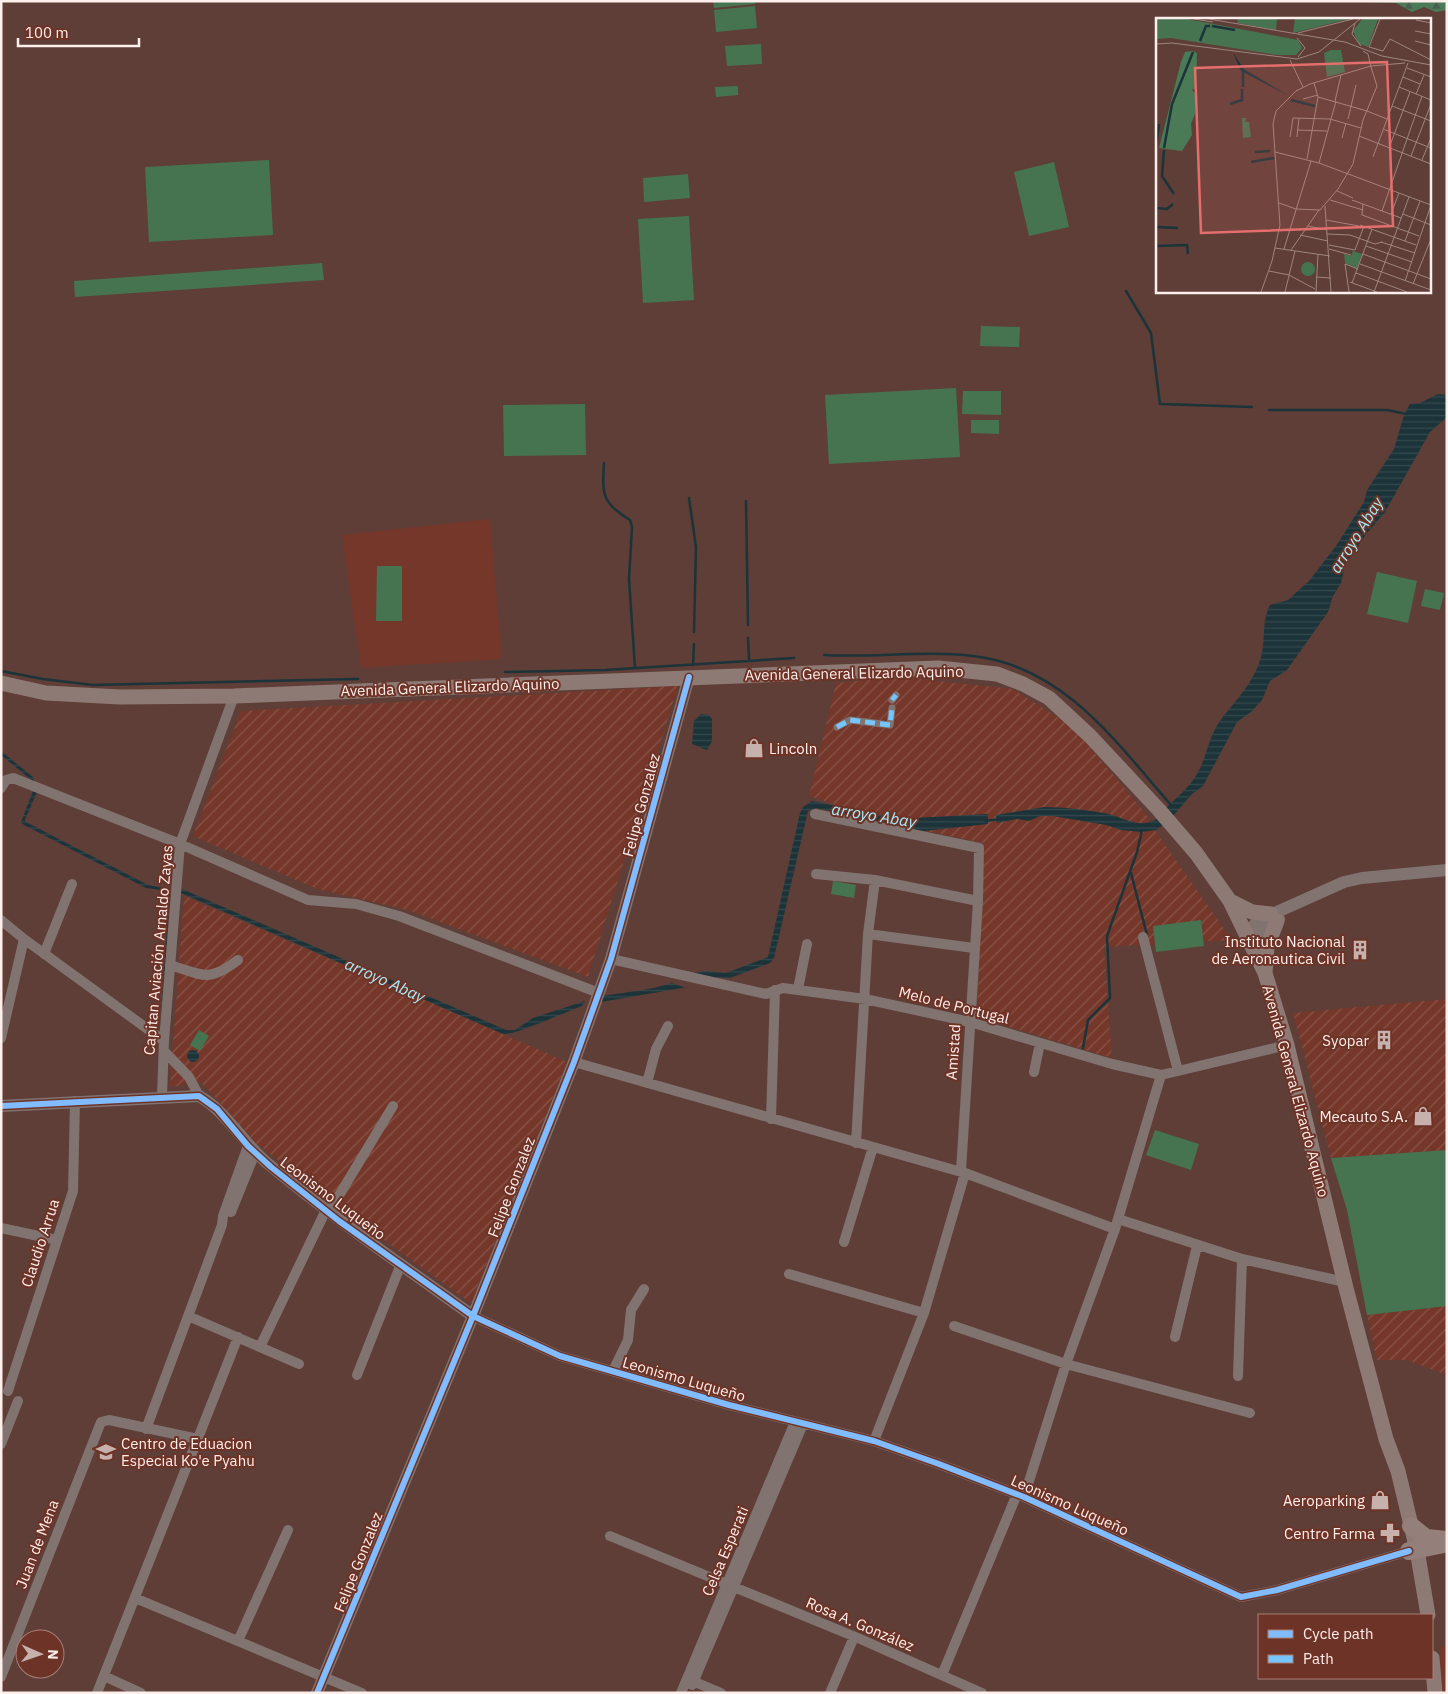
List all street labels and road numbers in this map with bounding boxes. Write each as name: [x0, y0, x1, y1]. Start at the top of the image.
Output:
street label: Avenida General Elizardo Aquino: [744, 662, 964, 684]
street label: Avenida General Elizardo Aquino: [340, 674, 560, 700]
street label: Felipe Gonzalez: [618, 751, 664, 859]
street label: Capitan Aviación Arnaldo Zayas: [139, 844, 177, 1056]
street label: Melo de Portugal: [897, 982, 1011, 1028]
street label: Avenida General Elizardo Aquino: [1258, 983, 1334, 1199]
street label: Amistad: [942, 1024, 964, 1080]
street label: Felipe Gonzalez: [483, 1134, 539, 1240]
street label: Leonismo Luqueño: [277, 1152, 389, 1244]
street label: Claudio Arrua: [17, 1197, 63, 1289]
street label: Leonismo Luqueño: [620, 1352, 748, 1406]
street label: Leonismo Luqueño: [1008, 1471, 1132, 1539]
street label: Juan de Mena: [11, 1497, 63, 1591]
street label: Celsa Esperati: [698, 1503, 752, 1599]
street label: Felipe Gonzalez: [329, 1509, 387, 1615]
street label: Rosa A. González: [803, 1593, 917, 1655]

